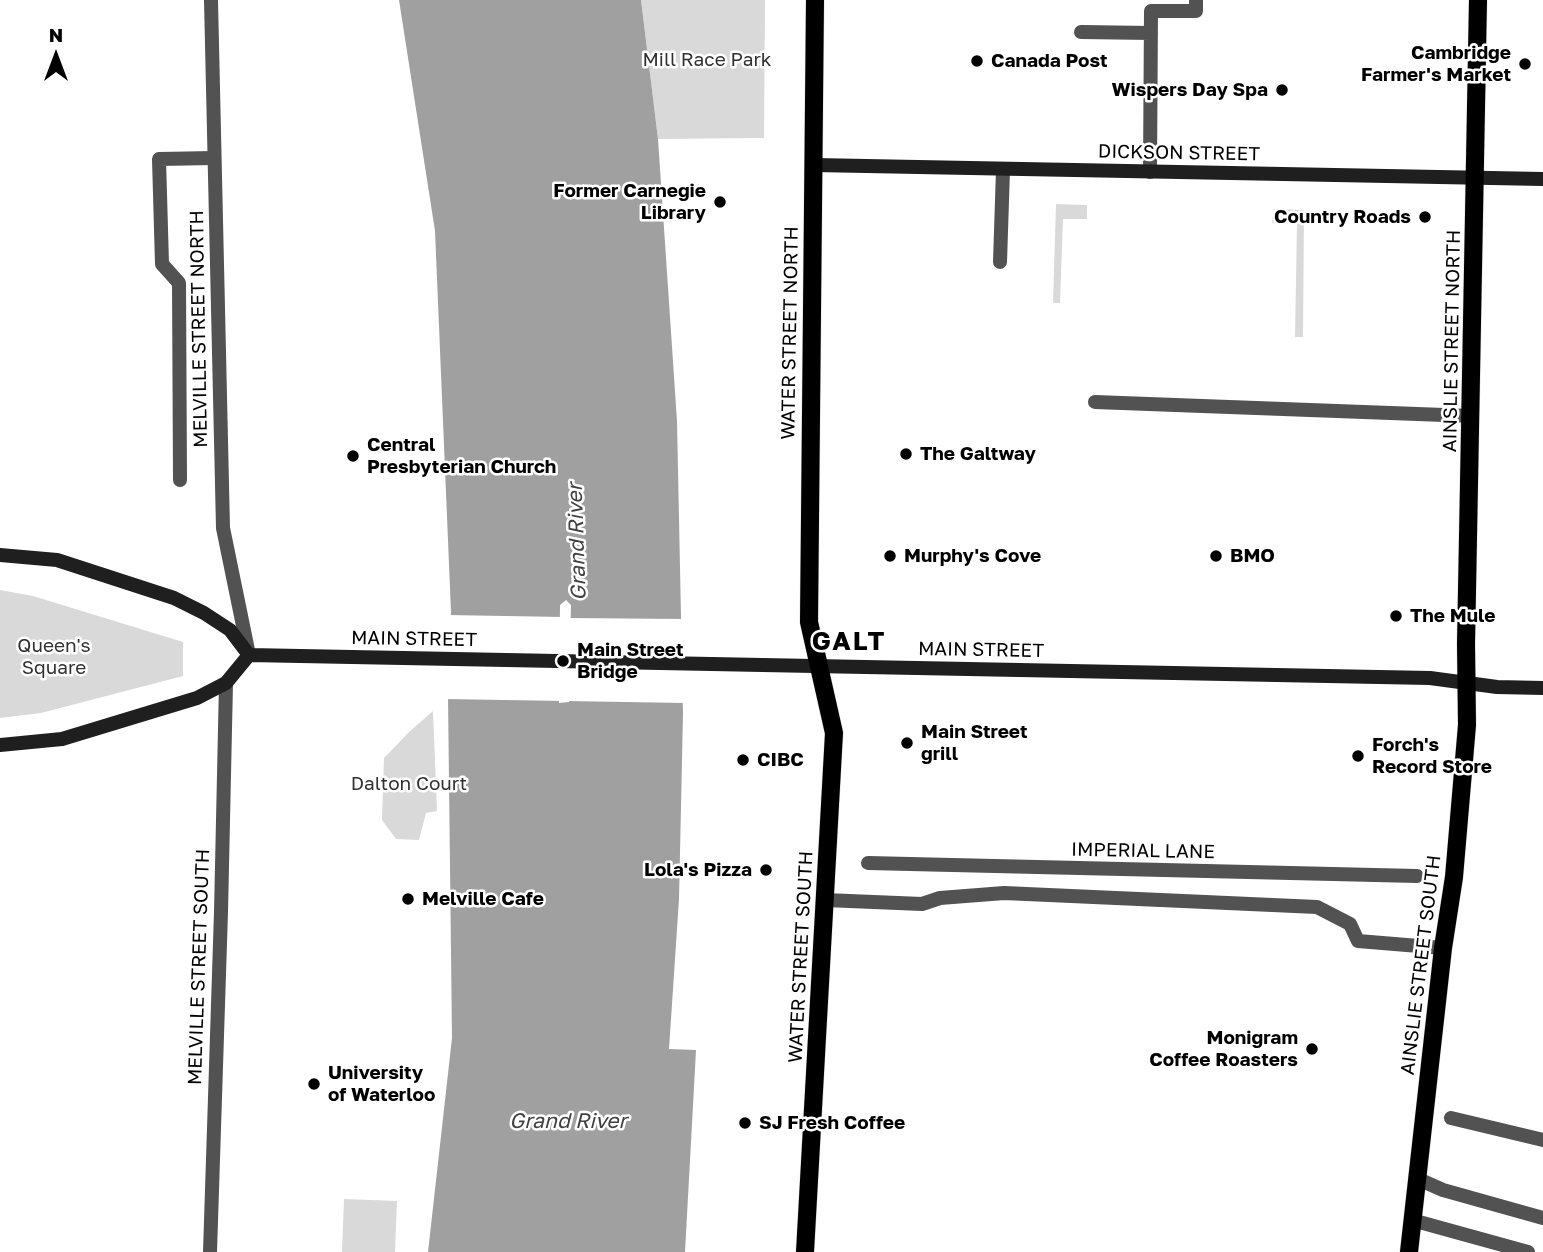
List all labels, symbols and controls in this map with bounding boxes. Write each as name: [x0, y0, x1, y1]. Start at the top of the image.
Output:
north arrow: [21, 21, 91, 91]
text: N: [49, 23, 63, 46]
place label: Cambridge Farmer's Market: [1361, 42, 1511, 86]
park label: Mill Race Park: [642, 49, 772, 71]
place label: Canada Post: [991, 50, 1108, 72]
marker: Canada Post: [969, 53, 985, 69]
marker: Cambridge Farmer's Market: [1517, 56, 1533, 72]
place label: Wispers Day Spa: [1112, 79, 1268, 101]
marker: Wispers Day Spa: [1274, 82, 1290, 98]
street label: DICKSON STREET: [1098, 140, 1260, 166]
place label: Former Carnegie Library: [553, 180, 706, 224]
marker: Former Carnegie Library: [712, 194, 728, 210]
place label: Country Roads: [1274, 206, 1411, 228]
marker: Country Roads: [1417, 209, 1433, 225]
street label: MELVILLE STREET NORTH: [186, 210, 212, 448]
street label: WATER STREET NORTH: [777, 226, 803, 440]
street label: AINSLIE STREET NORTH: [1439, 230, 1465, 452]
place label: Central Presbyterian Church: [367, 434, 556, 478]
place label: The Galtway: [920, 443, 1036, 465]
marker: The Galtway: [898, 446, 914, 462]
marker: Central Presbyterian Church: [345, 448, 361, 464]
water label: Grand River: [562, 483, 592, 601]
place label: Murphy's Cove: [904, 545, 1041, 567]
place label: BMO: [1230, 545, 1275, 567]
marker: Murphy's Cove: [882, 548, 898, 564]
marker: BMO: [1208, 548, 1224, 564]
place label: The Mule: [1410, 605, 1495, 627]
marker: The Mule: [1388, 608, 1404, 624]
district label: GALT: [812, 626, 886, 658]
street label: MAIN STREET: [351, 627, 477, 651]
park label: Queen's Square: [17, 635, 91, 679]
street label: MAIN STREET: [918, 638, 1044, 662]
place label: Main Street Bridge: [577, 639, 684, 683]
marker: Main Street Bridge: [555, 653, 571, 669]
place label: Main Street grill: [921, 721, 1028, 765]
place label: Forch's Record Store: [1372, 734, 1492, 778]
marker: Main Street grill: [899, 735, 915, 751]
marker: Forch's Record Store: [1350, 748, 1366, 764]
place label: CIBC: [757, 749, 804, 771]
marker: CIBC: [735, 752, 751, 768]
park label: Dalton Court: [351, 773, 467, 795]
street label: IMPERIAL LANE: [1071, 838, 1215, 864]
street label: MELVILLE STREET SOUTH: [183, 848, 215, 1086]
street label: WATER STREET SOUTH: [784, 850, 818, 1064]
street label: AINSLIE STREET SOUTH: [1396, 854, 1446, 1076]
place label: Lola's Pizza: [644, 859, 752, 881]
marker: Lola's Pizza: [758, 862, 774, 878]
place label: Melville Cafe: [422, 888, 544, 910]
marker: Melville Cafe: [400, 891, 416, 907]
place label: Monigram Coffee Roasters: [1149, 1027, 1298, 1071]
marker: Monigram Coffee Roasters: [1304, 1041, 1320, 1057]
place label: University of Waterloo: [328, 1062, 435, 1106]
marker: University of Waterloo: [306, 1076, 322, 1092]
water label: Grand River: [509, 1108, 627, 1134]
place label: SJ Fresh Coffee: [759, 1112, 905, 1134]
marker: SJ Fresh Coffee: [737, 1115, 753, 1131]

